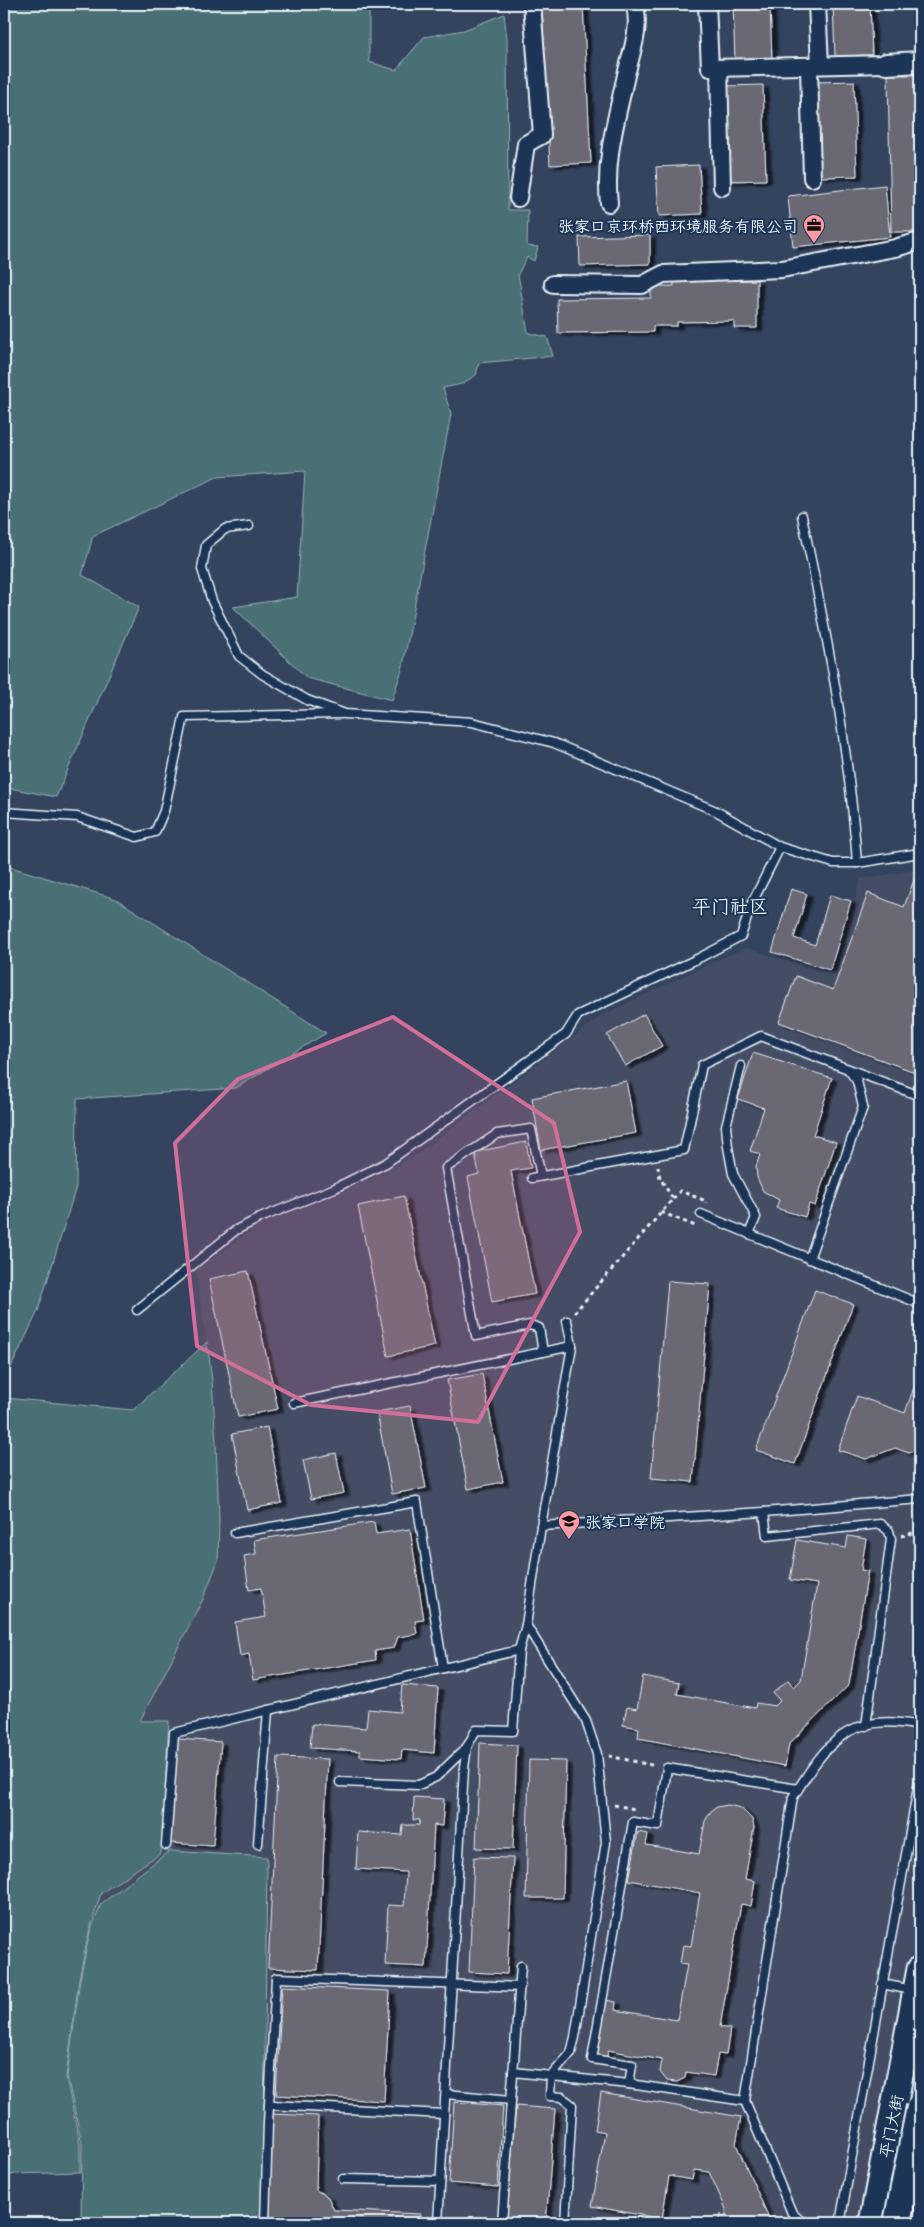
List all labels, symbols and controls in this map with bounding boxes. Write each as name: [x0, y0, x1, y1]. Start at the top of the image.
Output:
place label: 张家口京环桥西环境服务有限公司: [558, 213, 798, 237]
office icon: 张家口京环桥西环境服务有限公司: [802, 213, 826, 244]
district label: 平门社区: [692, 891, 768, 919]
school or university icon: 张家口学院: [557, 1509, 581, 1540]
place label: 张家口学院: [585, 1509, 665, 1533]
street label: 平门大街: [872, 2092, 908, 2160]

